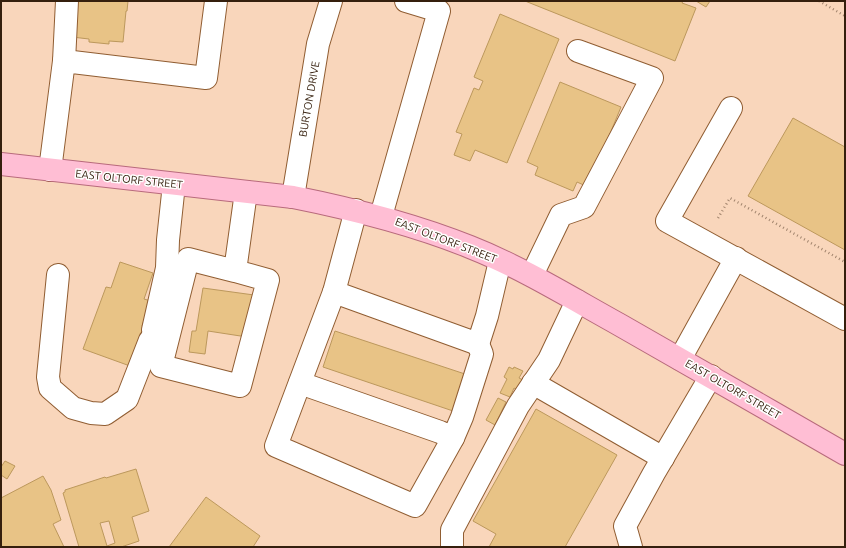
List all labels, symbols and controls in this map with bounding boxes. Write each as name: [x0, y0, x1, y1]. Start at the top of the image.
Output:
street label: BURTON DRIVE: [296, 60, 322, 138]
street label: EAST OLTORF STREET: [75, 167, 183, 191]
street label: EAST OLTORF STREET: [393, 215, 499, 265]
street label: EAST OLTORF STREET: [683, 357, 783, 421]

